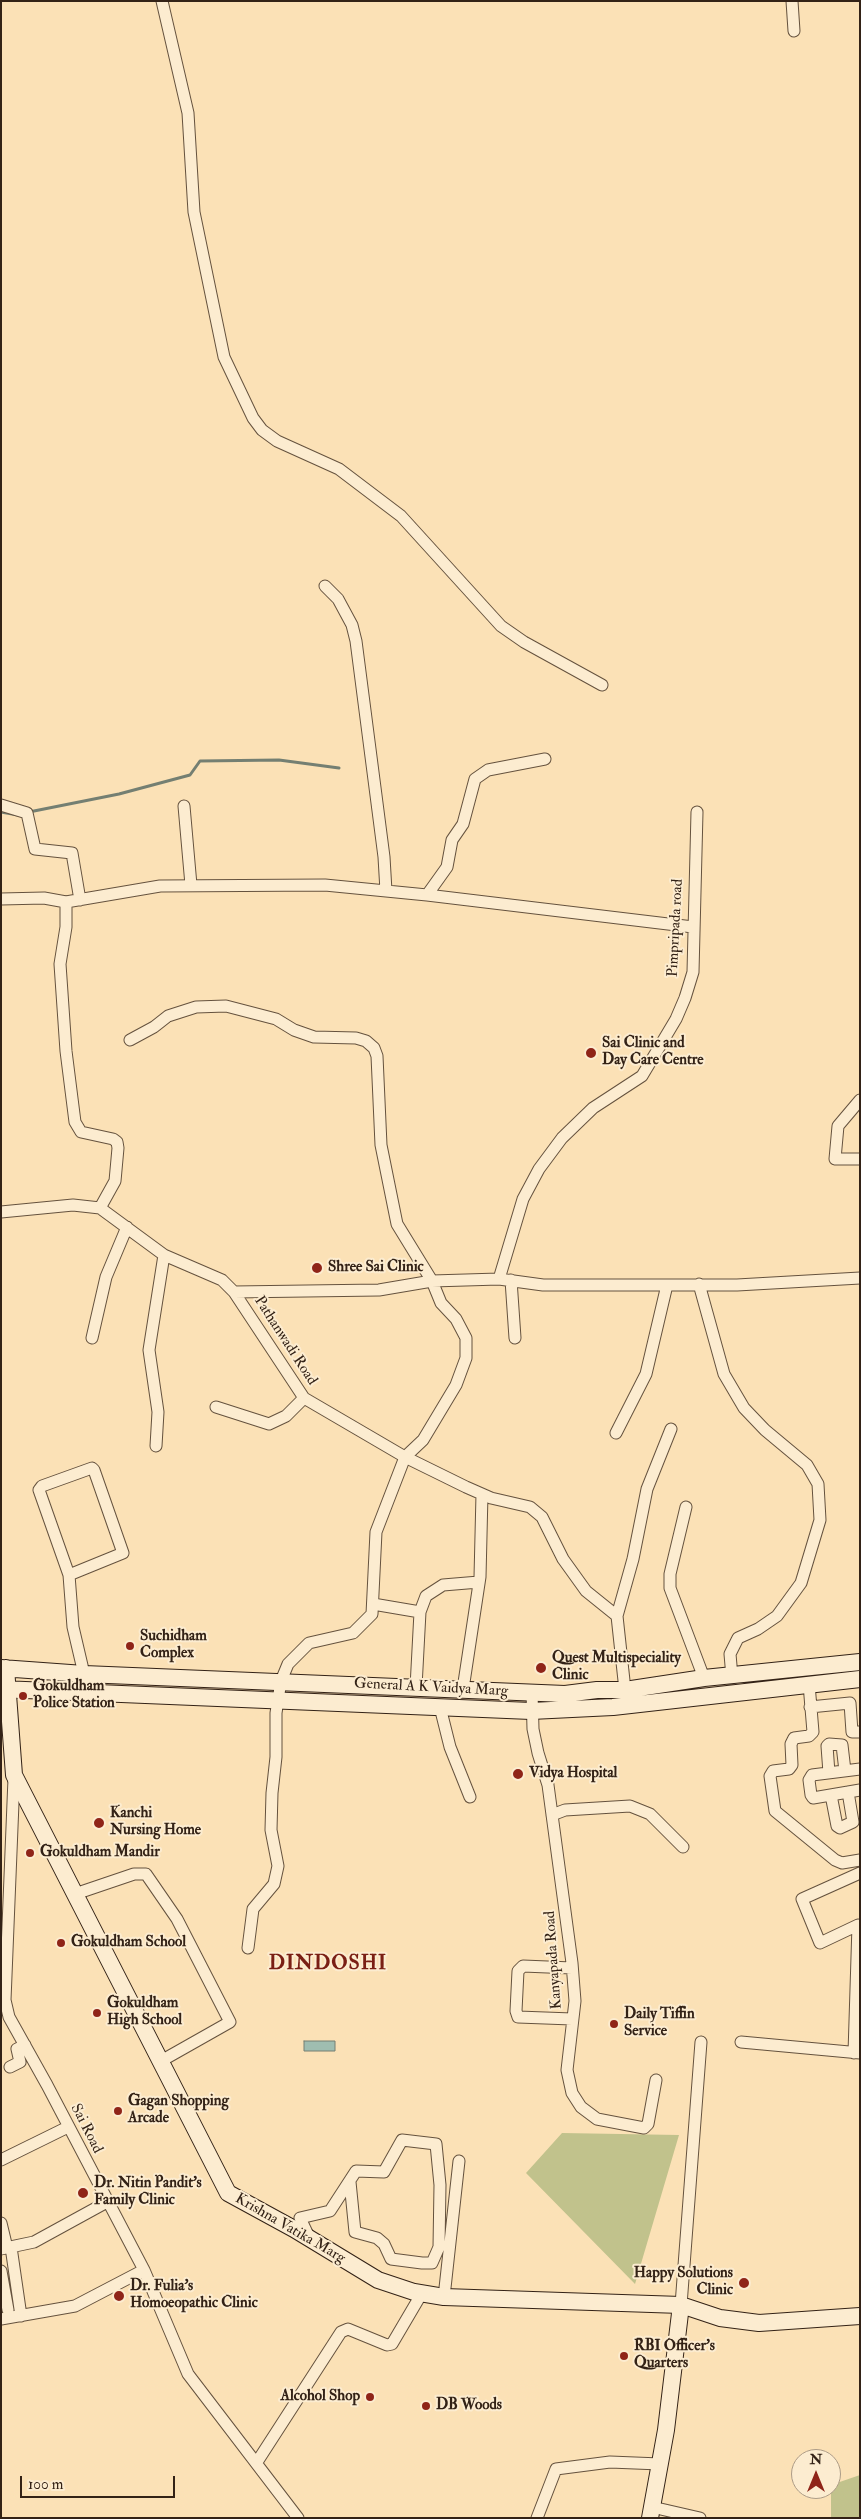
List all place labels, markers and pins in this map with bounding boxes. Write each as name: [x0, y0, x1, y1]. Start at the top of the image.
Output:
place label: Sai Clinic and Day Care Centre: [602, 1035, 704, 1070]
marker: Sai Clinic and Day Care Centre: [584, 1046, 598, 1060]
place label: Shree Sai Clinic: [328, 1259, 424, 1277]
marker: Shree Sai Clinic: [310, 1261, 324, 1275]
place label: Suchidham Complex: [140, 1628, 207, 1663]
marker: Suchidham Complex: [124, 1640, 136, 1652]
place label: Quest Multispeciality Clinic: [552, 1650, 681, 1685]
marker: Quest Multispeciality Clinic: [534, 1661, 548, 1675]
place label: Gokuldham Police Station: [33, 1678, 115, 1713]
marker: Gokuldham Police Station: [17, 1690, 29, 1702]
place label: Vidya Hospital: [529, 1765, 617, 1783]
marker: Vidya Hospital: [511, 1767, 525, 1781]
place label: Kanchi Nursing Home: [110, 1805, 201, 1840]
marker: Kanchi Nursing Home: [92, 1816, 106, 1830]
place label: Gokuldham Mandir: [40, 1844, 160, 1862]
marker: Gokuldham Mandir: [24, 1847, 36, 1859]
place label: Gokuldham School: [71, 1934, 186, 1952]
marker: Gokuldham School: [55, 1937, 67, 1949]
place label: Gokuldham High School: [107, 1995, 182, 2030]
place label: Daily Tiffin Service: [624, 2006, 695, 2041]
marker: Gokuldham High School: [91, 2007, 103, 2019]
marker: Daily Tiffin Service: [608, 2018, 620, 2030]
place label: Gagan Shopping Arcade: [128, 2093, 229, 2128]
marker: Gagan Shopping Arcade: [112, 2105, 124, 2117]
place label: Dr. Nitin Pandit's Family Clinic: [94, 2175, 202, 2210]
marker: Dr. Nitin Pandit's Family Clinic: [76, 2186, 90, 2200]
place label: Happy Solutions Clinic: [634, 2265, 733, 2300]
marker: Happy Solutions Clinic: [737, 2276, 751, 2290]
place label: Dr. Fulia's Homoeopathic Clinic: [130, 2278, 258, 2313]
marker: Dr. Fulia's Homoeopathic Clinic: [112, 2289, 126, 2303]
place label: RBI Officer's Quarters: [634, 2338, 715, 2373]
marker: RBI Officer's Quarters: [618, 2350, 630, 2362]
place label: Alcohol Shop: [281, 2388, 360, 2406]
marker: Alcohol Shop: [364, 2391, 376, 2403]
place label: DB Woods: [436, 2397, 502, 2415]
marker: DB Woods: [420, 2400, 432, 2412]

